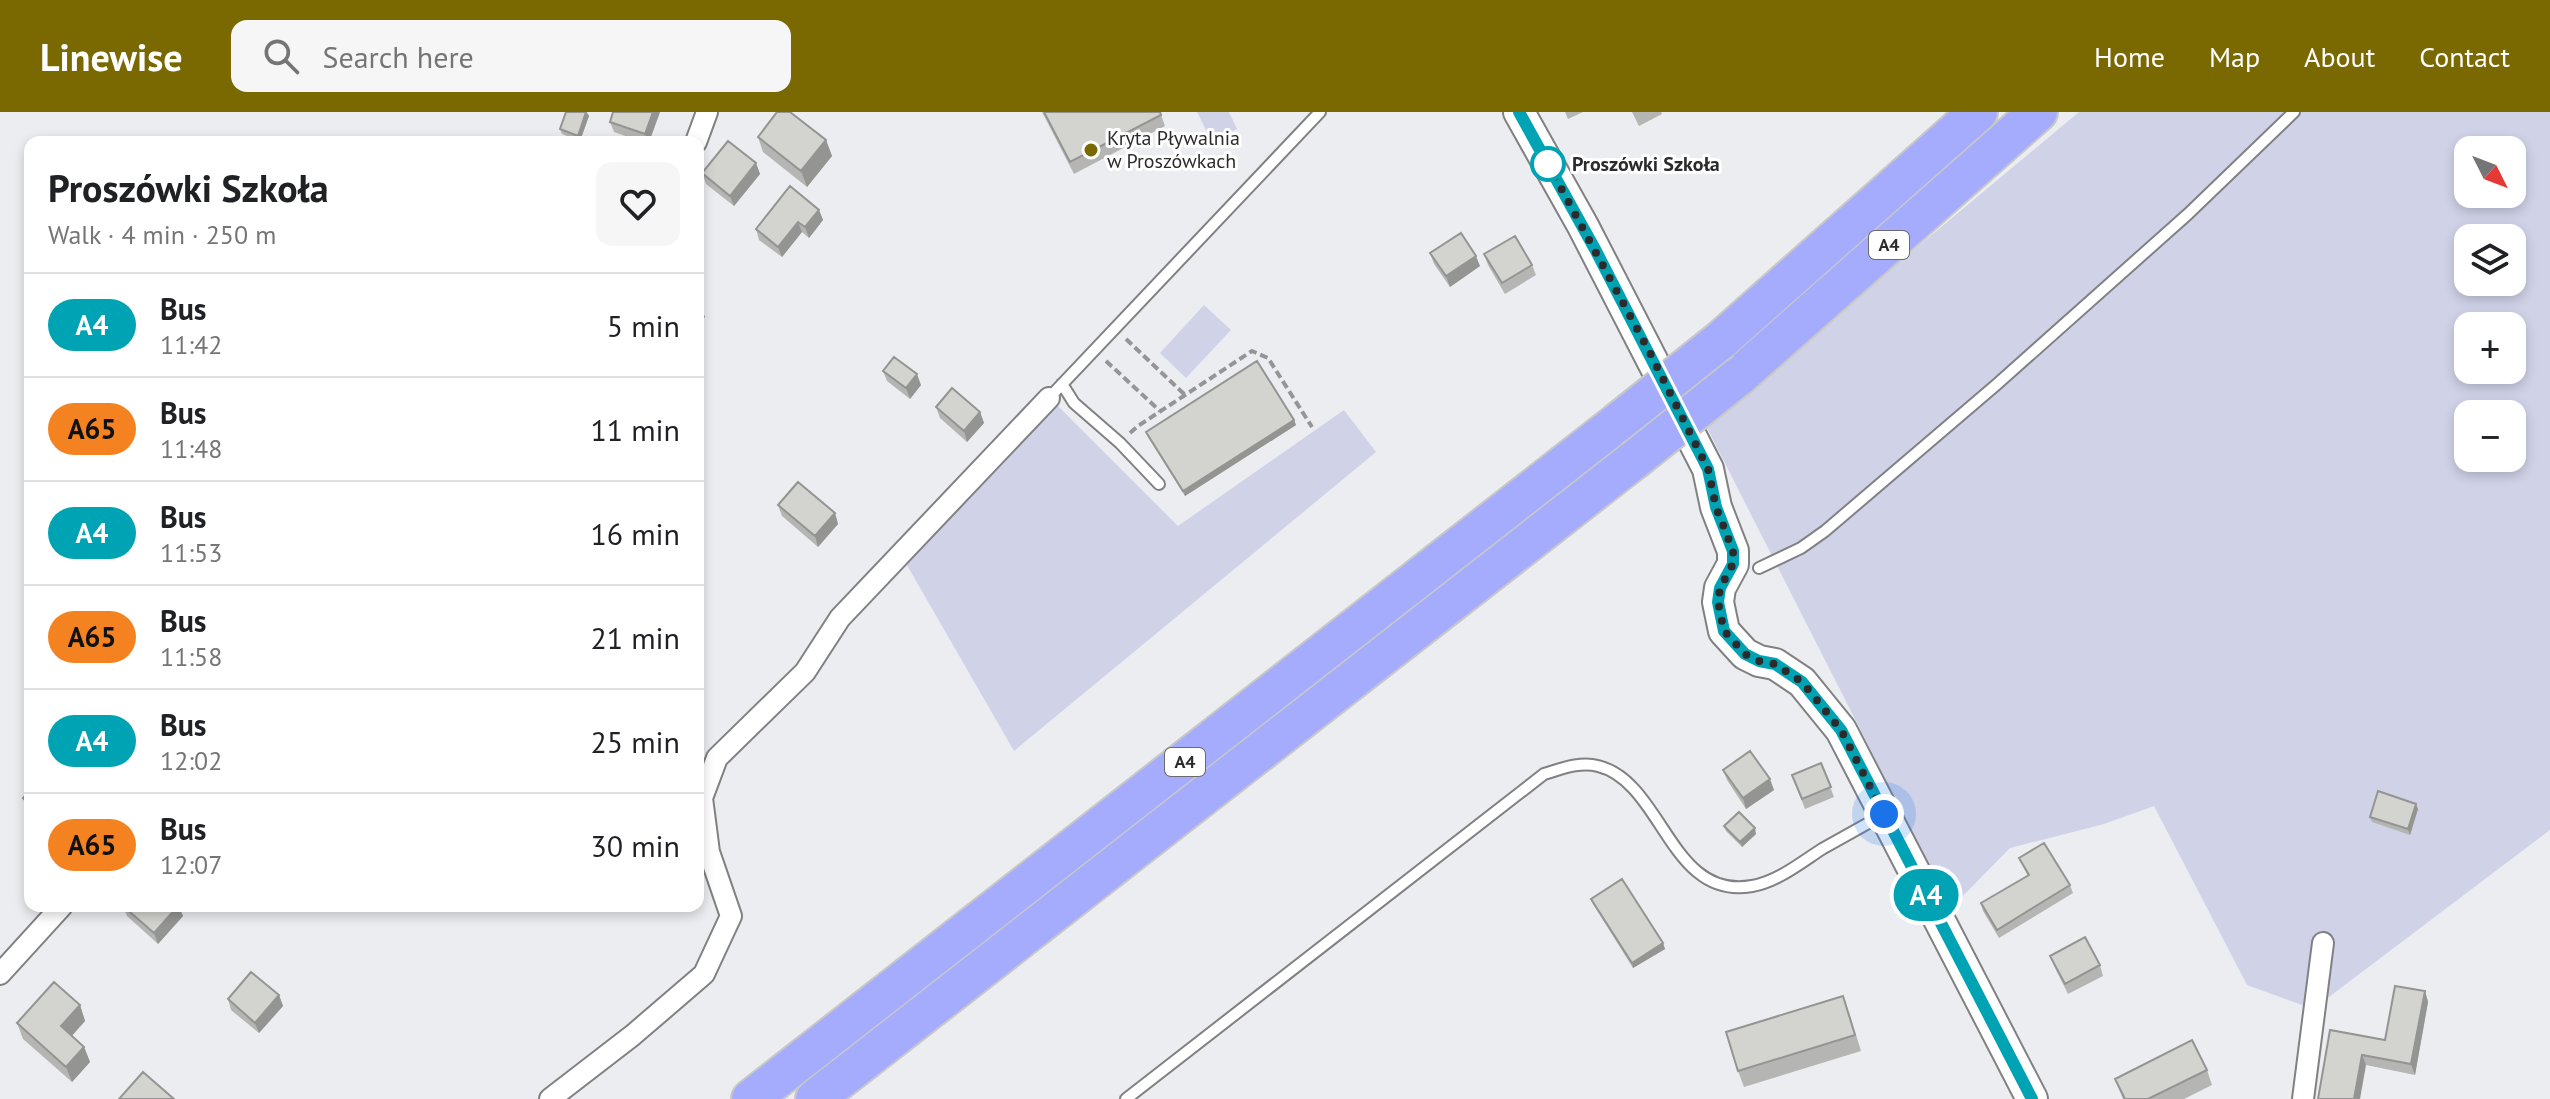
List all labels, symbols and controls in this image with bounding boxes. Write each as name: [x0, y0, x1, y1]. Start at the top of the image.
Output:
search box: [231, 20, 791, 92]
text: Linewise: [40, 32, 183, 81]
icon: search: [259, 34, 303, 78]
text: Search here: [323, 37, 474, 76]
text: Home: [2094, 38, 2165, 75]
text: Map: [2209, 38, 2260, 75]
text: About: [2304, 38, 2375, 75]
text: Contact: [2419, 38, 2510, 75]
place label: Kryta Pływalnia w Proszówkach: [1107, 125, 1240, 174]
north arrow: [2454, 136, 2526, 208]
map controls: [2454, 136, 2526, 472]
marker: Kryta Pływalnia w Proszówkach: [1082, 141, 1100, 159]
marker: Proszówki Szkoła: [1531, 147, 1565, 181]
place label: Proszówki Szkoła: [1572, 151, 1720, 177]
button: heart: [596, 162, 680, 246]
text: Proszówki Szkoła: [48, 163, 329, 212]
text: Walk · 4 min · 250 m: [48, 218, 276, 251]
button: layers: [2454, 224, 2526, 296]
road number: A4: [1869, 231, 1909, 259]
text: Bus: [160, 289, 207, 328]
text: A4: [76, 306, 108, 343]
text: 5 min: [607, 306, 680, 345]
button: +: [2454, 312, 2526, 384]
text: 11:42: [160, 328, 222, 361]
text: Bus: [160, 393, 207, 432]
button: −: [2454, 400, 2526, 472]
text: A65: [68, 410, 116, 447]
text: 11 min: [590, 410, 680, 449]
text: 11:48: [160, 432, 222, 465]
text: Bus: [160, 497, 207, 536]
text: A4: [76, 514, 108, 551]
text: 16 min: [590, 514, 680, 553]
text: 11:53: [160, 536, 222, 569]
text: Bus: [160, 601, 207, 640]
text: A65: [68, 618, 116, 655]
text: 21 min: [590, 618, 680, 657]
text: 11:58: [160, 640, 222, 673]
text: Bus: [160, 705, 207, 744]
text: A4: [76, 722, 108, 759]
text: 25 min: [590, 722, 680, 761]
text: 12:02: [160, 744, 222, 777]
road number: A4: [1165, 748, 1205, 776]
your location: [1864, 794, 1904, 834]
text: Bus: [160, 809, 207, 848]
text: A65: [68, 826, 116, 863]
text: 30 min: [590, 826, 680, 865]
text: 12:07: [160, 848, 222, 881]
line badge: A4: [1890, 869, 1962, 921]
text: A4: [1910, 876, 1942, 913]

